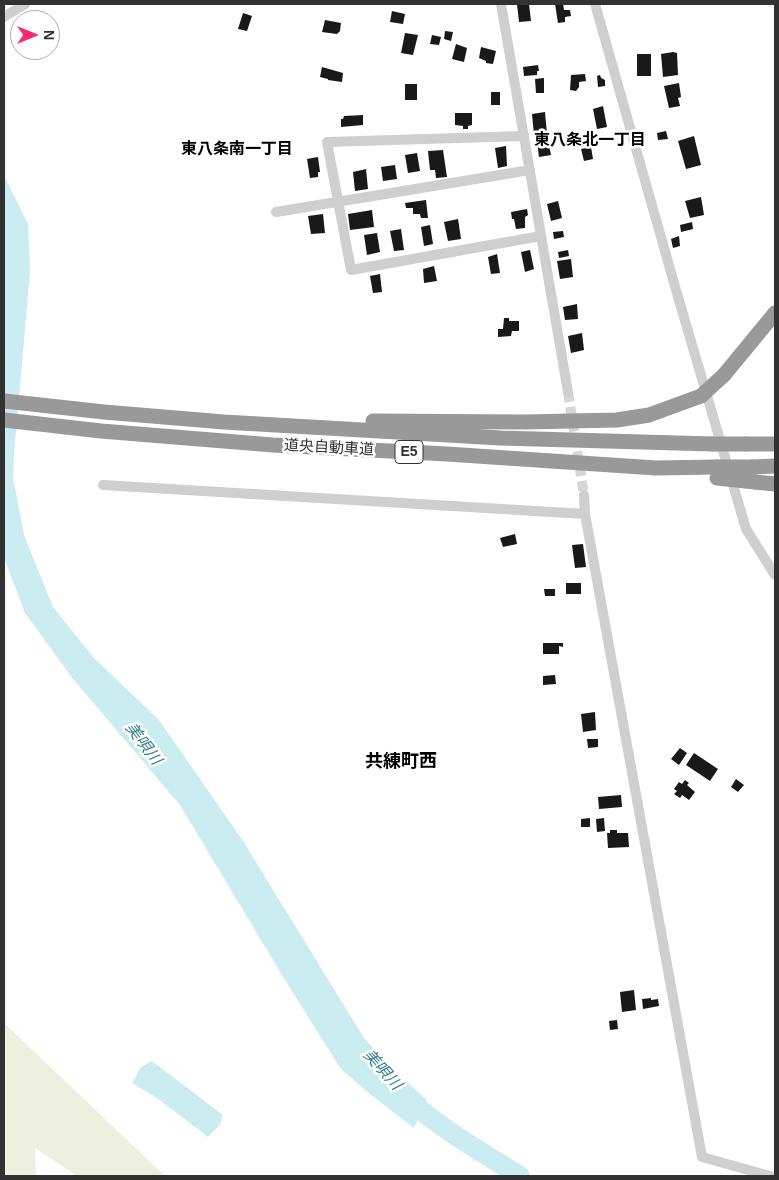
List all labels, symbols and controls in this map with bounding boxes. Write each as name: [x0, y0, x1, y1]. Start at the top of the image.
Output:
north arrow: [10, 10, 60, 60]
text: N: [41, 30, 57, 40]
district label: 東八条北一丁目: [534, 131, 646, 151]
district label: 東八条南一丁目: [181, 140, 293, 160]
street label: 道央自動車道: [284, 437, 374, 459]
road number: E5: [395, 441, 423, 464]
water label: 美唄川: [121, 719, 165, 769]
district label: 共練町西: [365, 751, 437, 773]
water label: 美唄川: [359, 1046, 405, 1094]

